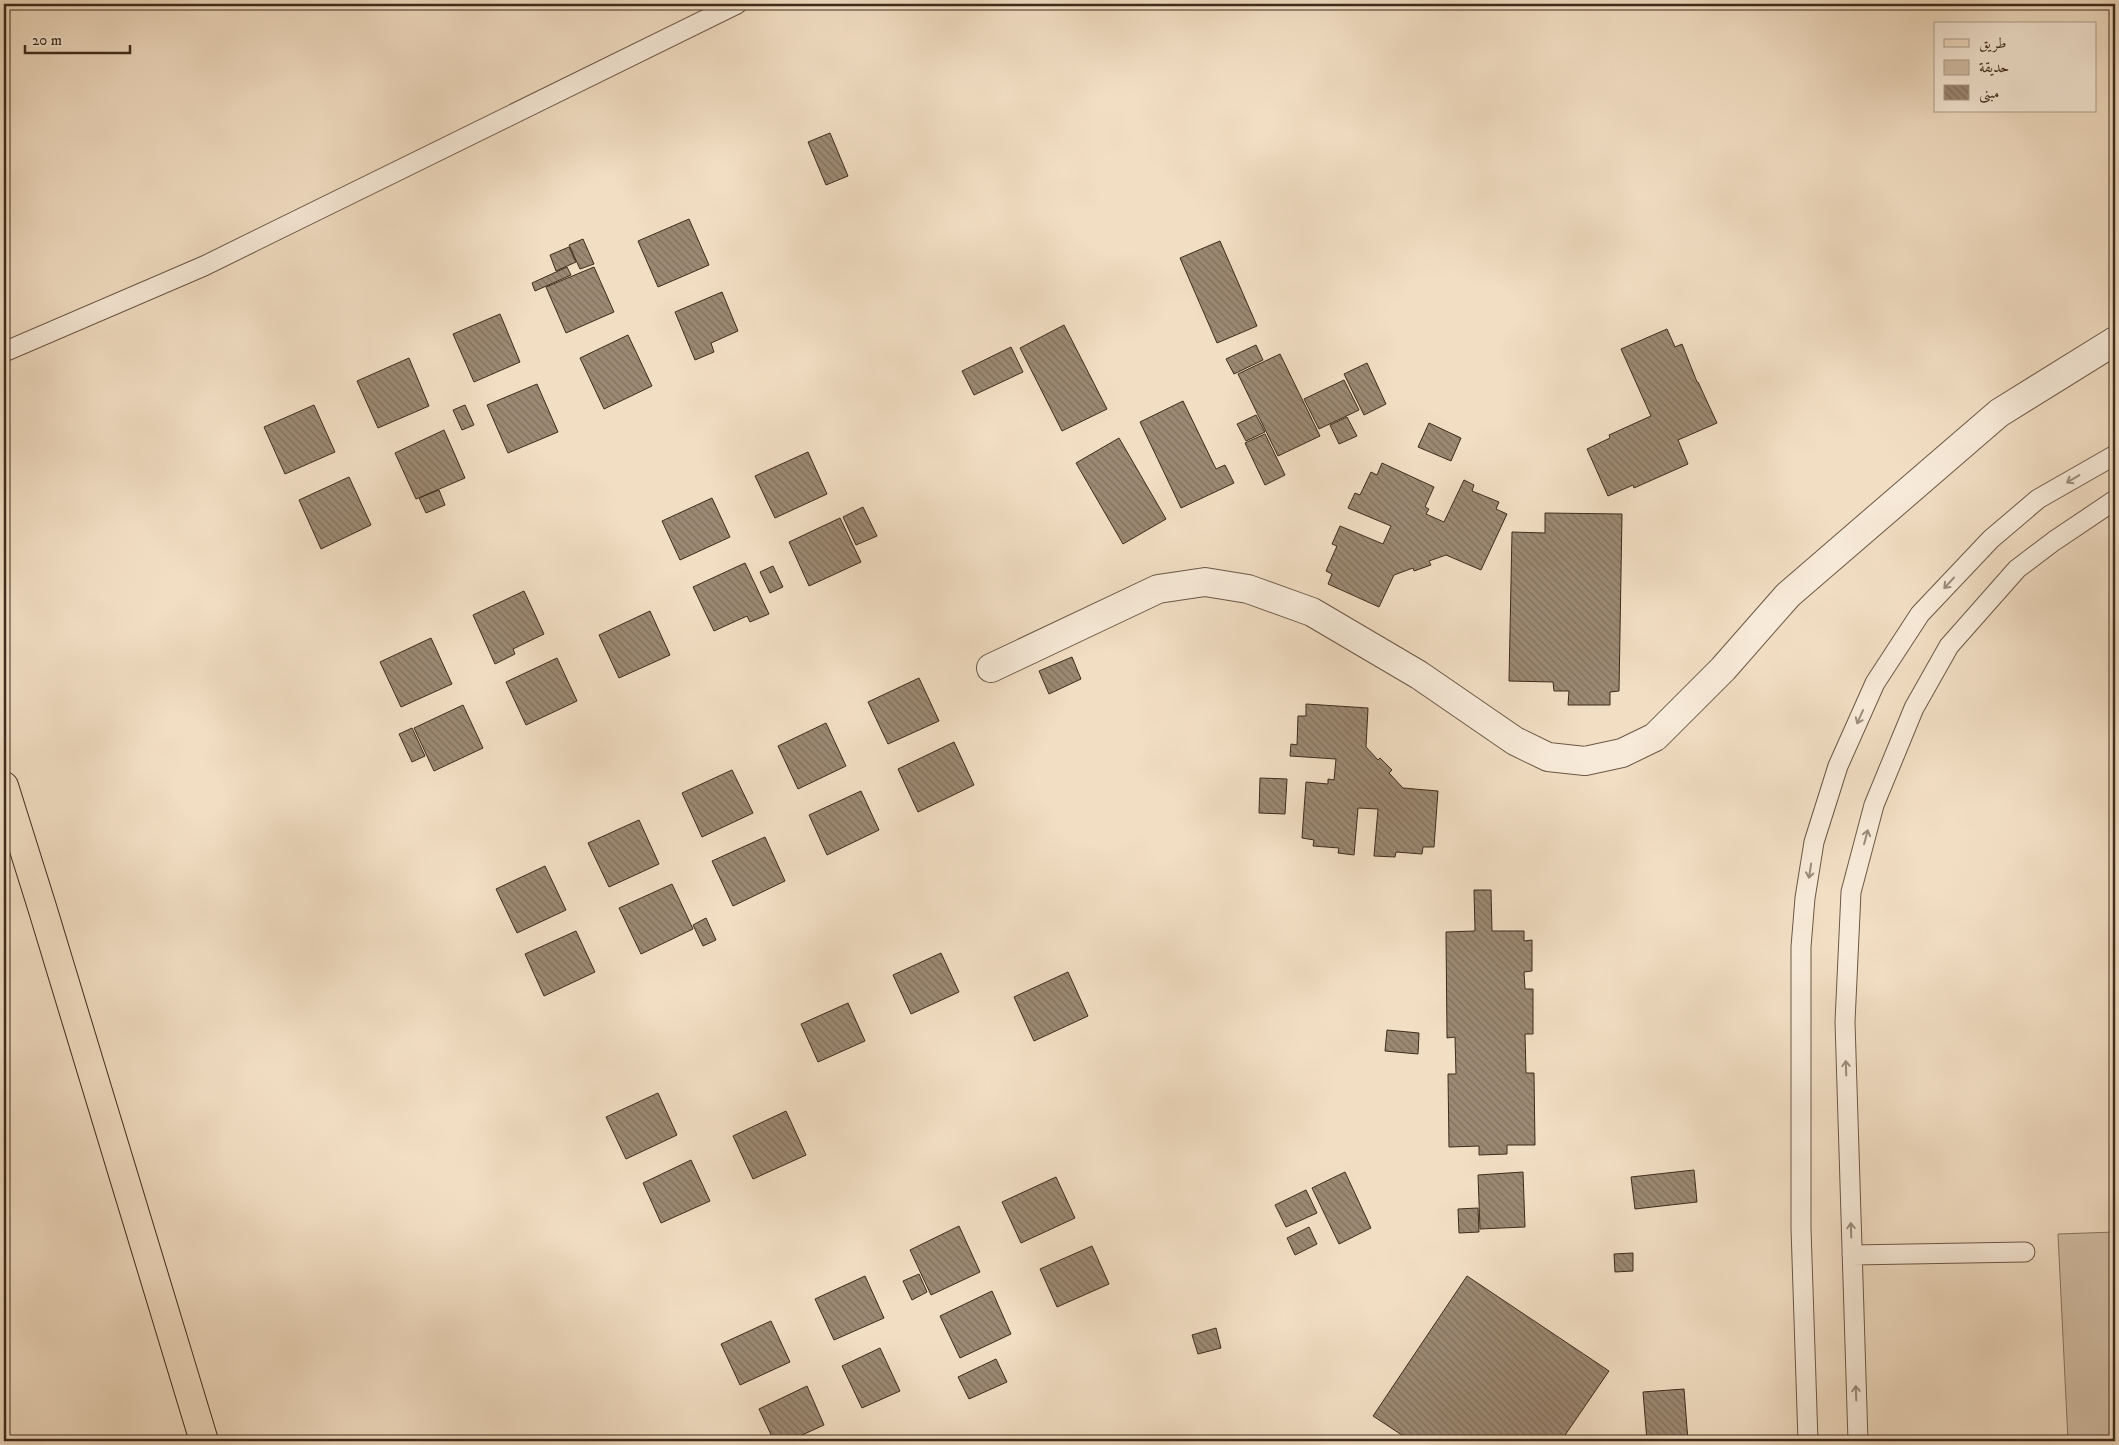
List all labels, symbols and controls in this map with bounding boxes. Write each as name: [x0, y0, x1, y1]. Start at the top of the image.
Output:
scale bar: [25, 22, 130, 54]
legend: [1934, 22, 2096, 112]
text: 20 m: [32, 31, 62, 50]
text: طريق: [1979, 34, 2006, 53]
text: حديقة: [1979, 58, 2009, 77]
text: مبنى: [1979, 84, 1999, 104]
one-way arrow: [2066, 474, 2080, 484]
one-way arrow: [1944, 576, 1956, 589]
one-way arrow: [1854, 709, 1864, 724]
one-way arrow: [1861, 830, 1871, 846]
one-way arrow: [1804, 863, 1814, 879]
one-way arrow: [1841, 1060, 1851, 1076]
one-way arrow: [1847, 1222, 1856, 1238]
one-way arrow: [1852, 1385, 1861, 1401]

